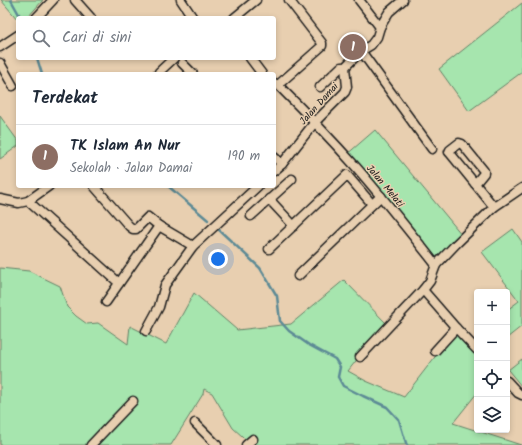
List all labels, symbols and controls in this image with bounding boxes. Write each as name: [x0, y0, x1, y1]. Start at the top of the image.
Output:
search box: [16, 16, 276, 60]
text: Cari di sini: [62, 26, 131, 50]
icon: search: [30, 27, 52, 49]
pin: 1: [340, 32, 366, 62]
street label: Jalan Damai: [296, 79, 343, 129]
text: Terdekat: [32, 85, 98, 112]
text: TK Islam An Nur: [70, 134, 180, 158]
text: 1: [43, 146, 47, 167]
text: 190 m: [228, 146, 260, 167]
text: Sekolah · Jalan Damai: [70, 158, 192, 179]
street label: Jalan Melati: [362, 161, 408, 211]
your location: [208, 249, 228, 269]
map controls: [474, 289, 510, 433]
button: +: [474, 289, 510, 325]
button: −: [474, 325, 510, 361]
button: locate: [474, 361, 510, 397]
button: layers: [474, 397, 510, 433]

